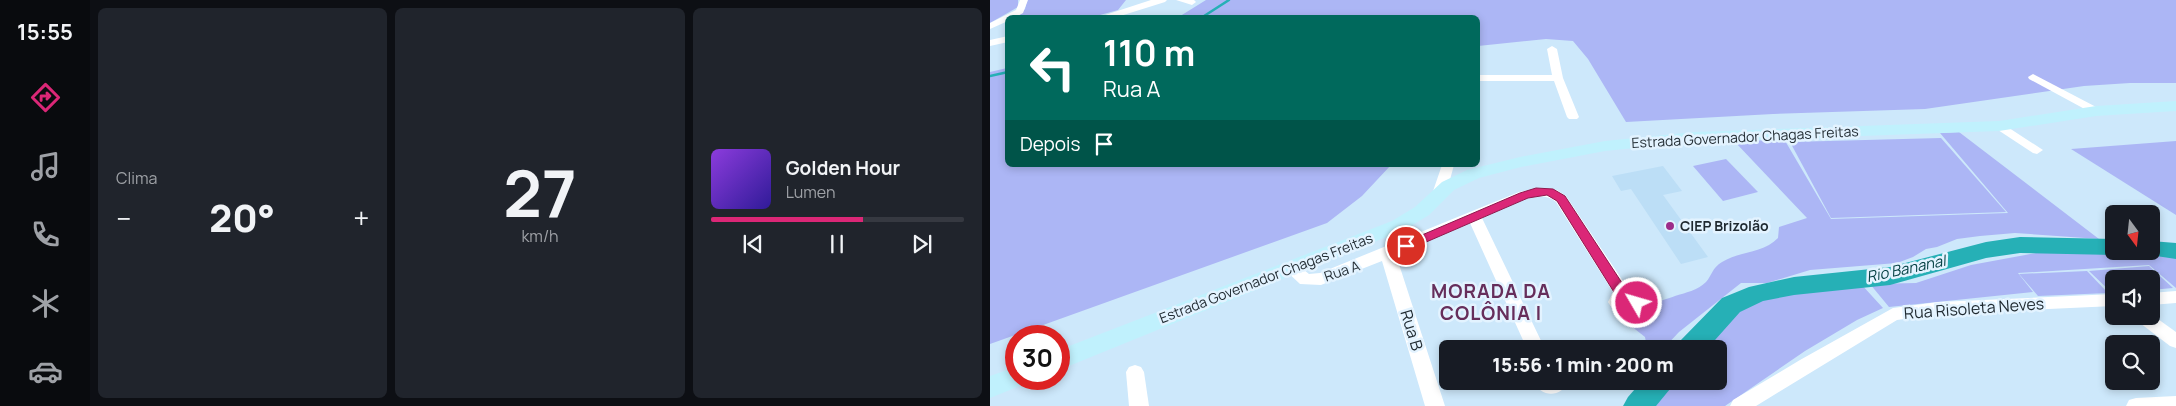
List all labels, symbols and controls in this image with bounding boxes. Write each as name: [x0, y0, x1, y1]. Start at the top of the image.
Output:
text: 15:55: [17, 17, 73, 47]
text: 110 m: [1103, 29, 1195, 77]
icon: left: [1020, 35, 1085, 100]
text: Rua A: [1103, 74, 1161, 104]
icon: directions: [28, 80, 63, 115]
street label: Estrada Governador Chagas Freitas: [1631, 121, 1859, 152]
icon: arrive: [1090, 130, 1118, 158]
text: Depois: [1020, 131, 1080, 157]
text: 27: [503, 148, 577, 237]
icon: music: [28, 149, 63, 184]
text: Golden Hour: [786, 155, 900, 181]
text: Clima: [116, 167, 157, 189]
text: Lumen: [786, 181, 835, 203]
text: 20°: [209, 191, 275, 243]
text: −: [116, 199, 131, 237]
text: +: [353, 199, 369, 237]
north arrow: [2105, 205, 2160, 260]
map controls: [2105, 205, 2160, 390]
place label: CIEP Brizolão: [1680, 216, 1769, 235]
icon: phone: [28, 217, 63, 252]
marker: CIEP Brizolão: [1664, 220, 1676, 232]
text: km/h: [521, 225, 559, 247]
pin: [1385, 225, 1427, 267]
street label: Estrada Governador Chagas Freitas: [1156, 228, 1375, 327]
icon: previous: [739, 230, 767, 258]
icon: pause: [823, 230, 851, 258]
icon: next: [908, 230, 936, 258]
icon: arrive: [1392, 232, 1420, 260]
water label: Rio Bananal: [1864, 249, 1950, 287]
street label: Rua A: [1321, 256, 1362, 285]
button: sound: [2105, 270, 2160, 325]
position arrow: [1610, 276, 1662, 328]
district label: MORADA DA COLÔNIA I: [1431, 278, 1551, 326]
icon: climate: [28, 286, 63, 321]
street label: Rua Risoleta Neves: [1903, 292, 2045, 324]
street label: Rua B: [1395, 307, 1429, 353]
speed limit sign: 30: [1005, 325, 1070, 390]
button: search: [2105, 335, 2160, 390]
text: 15:56 · 1 min · 200 m: [1492, 352, 1674, 378]
icon: car: [28, 354, 63, 389]

